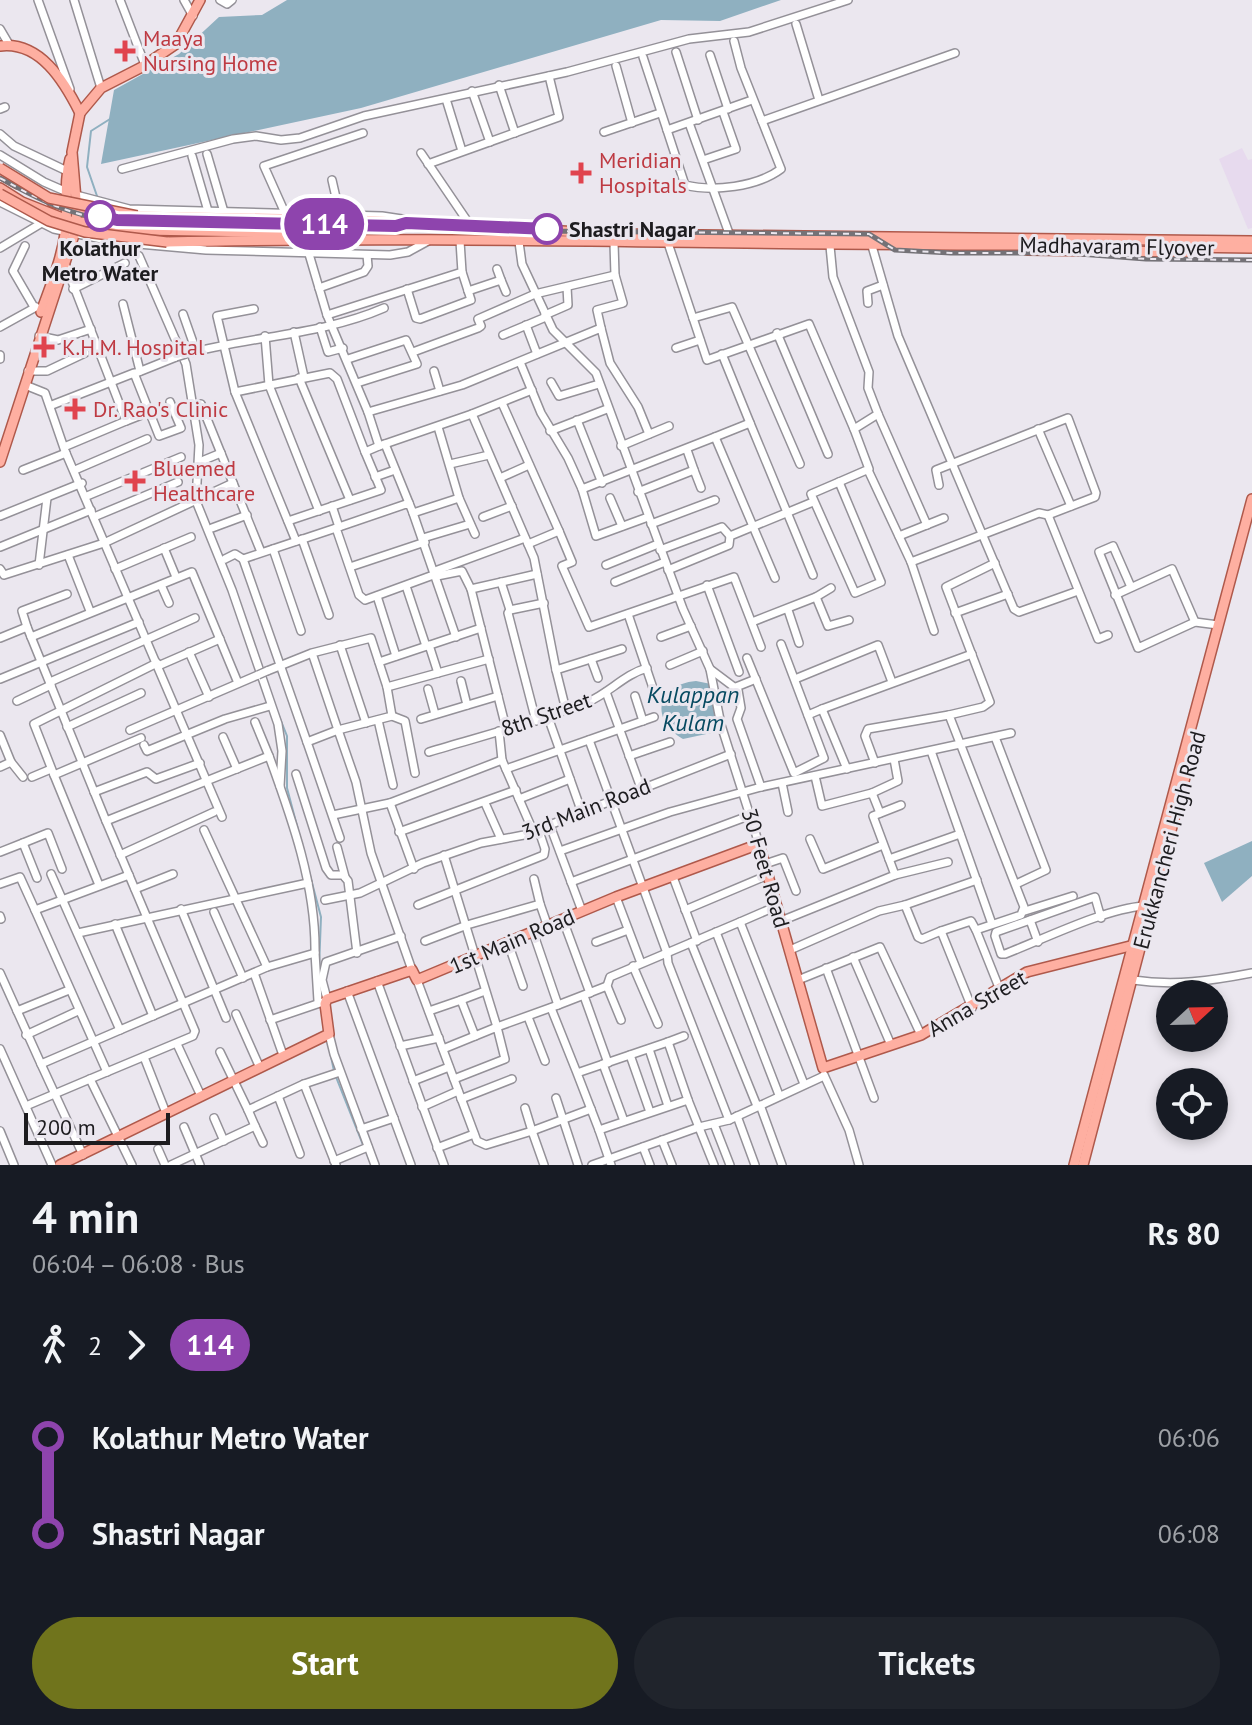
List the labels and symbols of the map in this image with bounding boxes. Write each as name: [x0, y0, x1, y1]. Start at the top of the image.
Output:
place label: Maaya Nursing Home: [143, 24, 278, 77]
marker: Maaya Nursing Home: [114, 40, 136, 62]
place label: Meridian Hospitals: [599, 146, 687, 199]
marker: Meridian Hospitals: [570, 162, 592, 184]
line badge: 114: [278, 198, 370, 250]
marker: Kolathur Metro Water: [85, 201, 115, 231]
marker: Shastri Nagar: [532, 214, 562, 244]
place label: Shastri Nagar: [569, 215, 696, 243]
street label: Madhavaram Flyover: [1019, 230, 1215, 262]
place label: Kolathur Metro Water: [42, 234, 158, 287]
place label: K.H.M. Hospital: [62, 333, 205, 361]
marker: K.H.M. Hospital: [33, 336, 55, 358]
place label: Dr. Rao's Clinic: [93, 395, 228, 423]
marker: Dr. Rao's Clinic: [64, 398, 86, 420]
place label: Bluemed Healthcare: [153, 454, 255, 507]
marker: Bluemed Healthcare: [124, 470, 146, 492]
water label: Kulappan Kulam: [647, 679, 739, 738]
street label: 8th Street: [497, 685, 595, 742]
street label: Erukkancheri High Road: [1126, 728, 1212, 952]
street label: 3rd Main Road: [518, 772, 654, 846]
street label: 30 Feet Road: [736, 805, 796, 931]
street label: 1st Main Road: [445, 902, 579, 980]
street label: Anna Street: [922, 963, 1032, 1043]
north arrow: [1156, 980, 1228, 1052]
scale bar: [24, 1109, 170, 1145]

